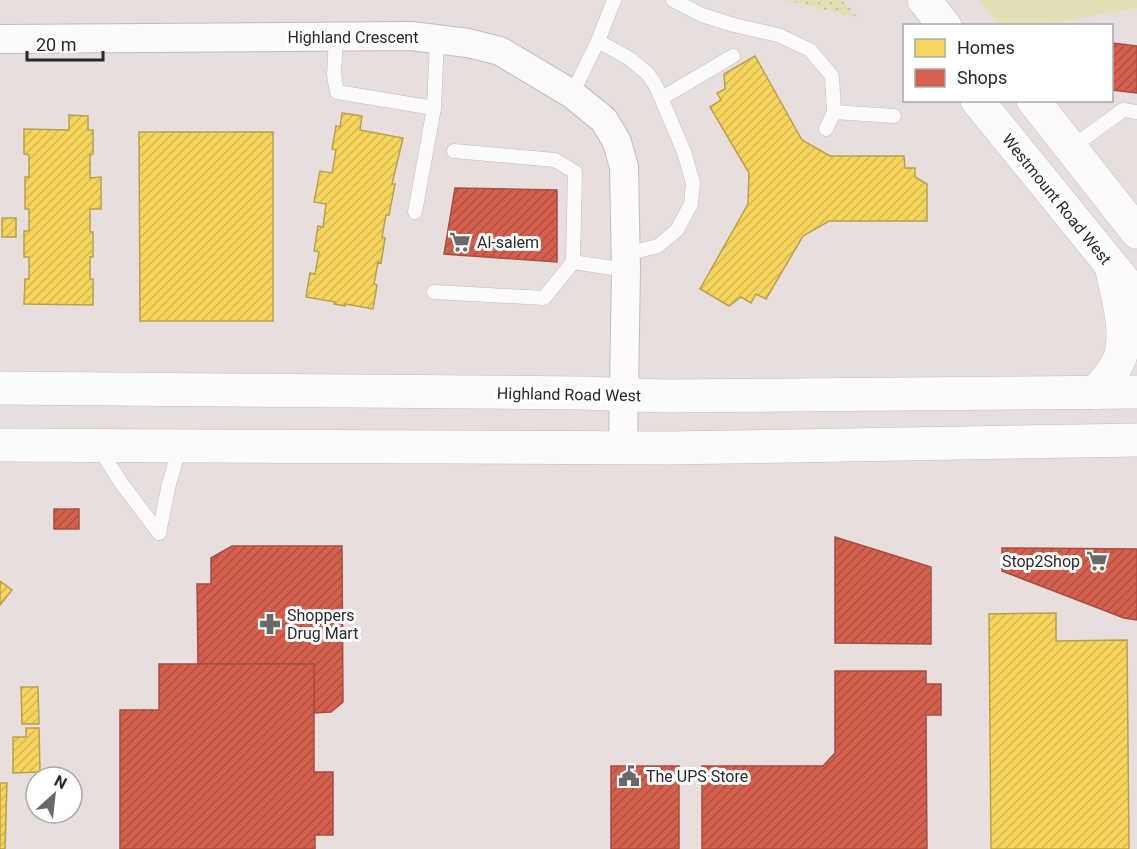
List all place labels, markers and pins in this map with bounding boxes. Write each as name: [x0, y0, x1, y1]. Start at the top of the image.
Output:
supermarket icon: Al-salem: [448, 230, 472, 254]
place label: Al-salem: [477, 233, 539, 252]
supermarket icon: Stop2Shop: [1085, 549, 1109, 573]
place label: Stop2Shop: [1002, 552, 1080, 571]
place label: Shoppers Drug Mart: [287, 606, 358, 643]
pharmacy icon: Shoppers Drug Mart: [258, 612, 282, 636]
public building icon: The UPS Store: [617, 764, 641, 788]
place label: The UPS Store: [646, 767, 748, 786]

